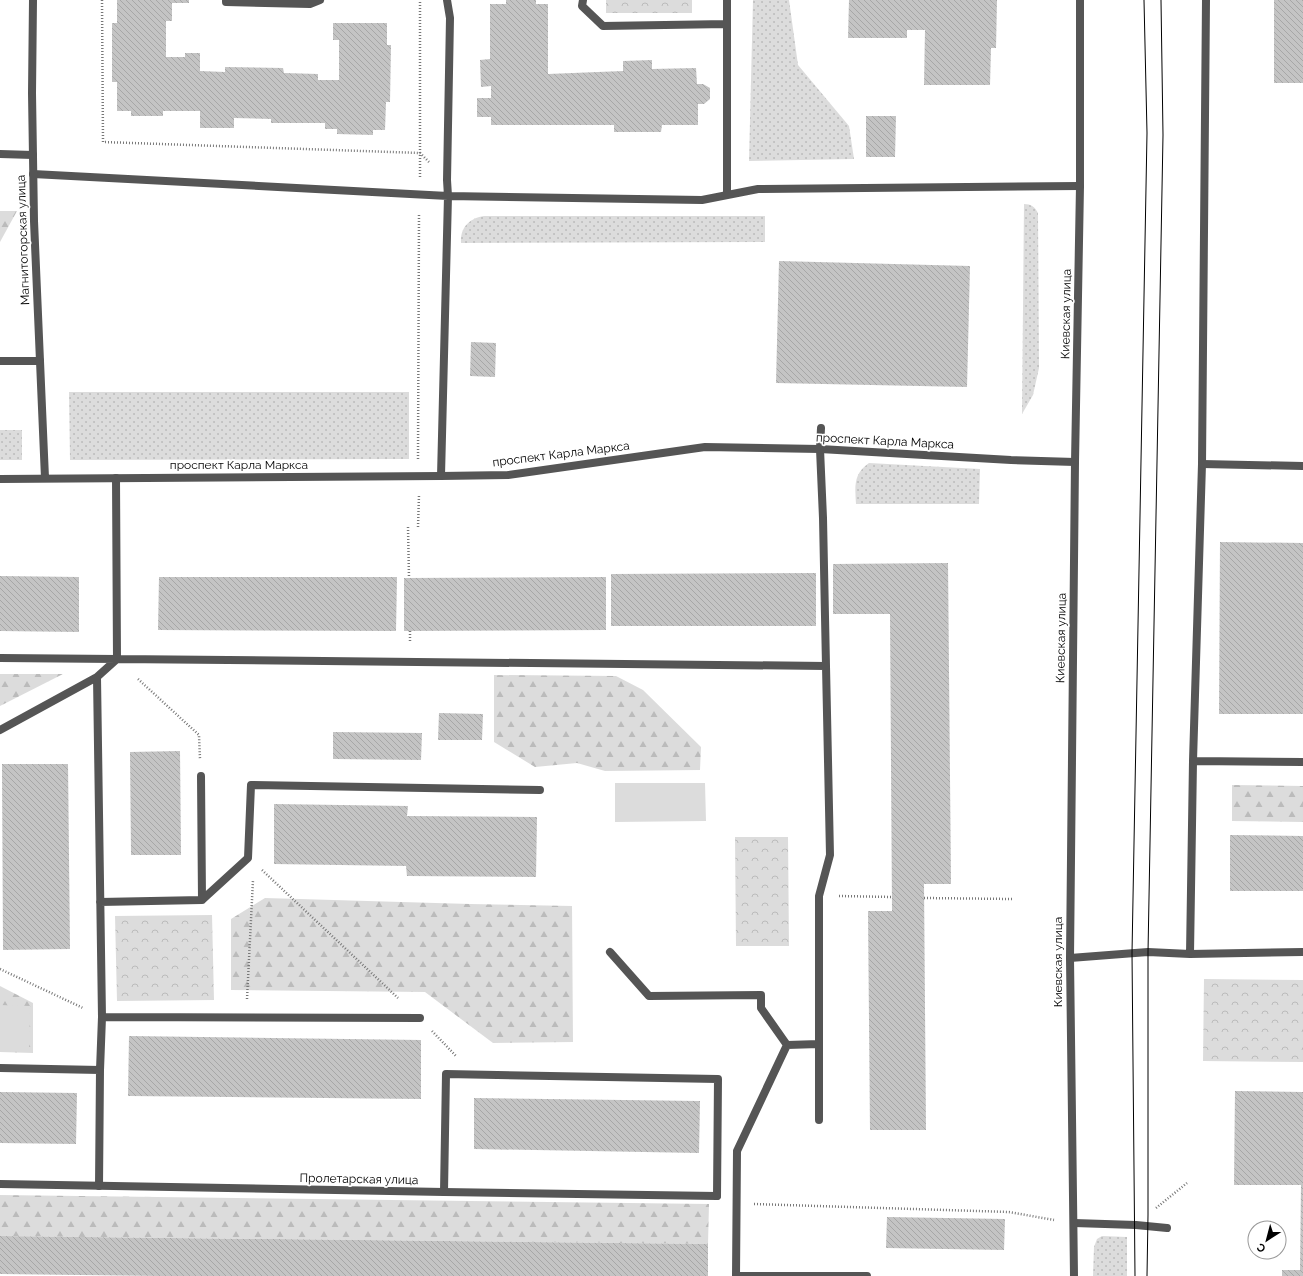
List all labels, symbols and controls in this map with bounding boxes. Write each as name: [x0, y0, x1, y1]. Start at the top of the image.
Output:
street label: Магнитогорская улица: [14, 175, 32, 305]
street label: Киевская улица: [1058, 269, 1074, 359]
street label: проспект Карла Маркса: [816, 430, 954, 452]
street label: проспект Карла Маркса: [492, 439, 630, 469]
street label: проспект Карла Маркса: [170, 458, 308, 472]
street label: Киевская улица: [1053, 593, 1069, 683]
street label: Киевская улица: [1051, 917, 1065, 1007]
street label: Пролетарская улица: [299, 1171, 419, 1187]
north arrow: [1247, 1220, 1287, 1260]
text: С: [1254, 1240, 1268, 1255]

